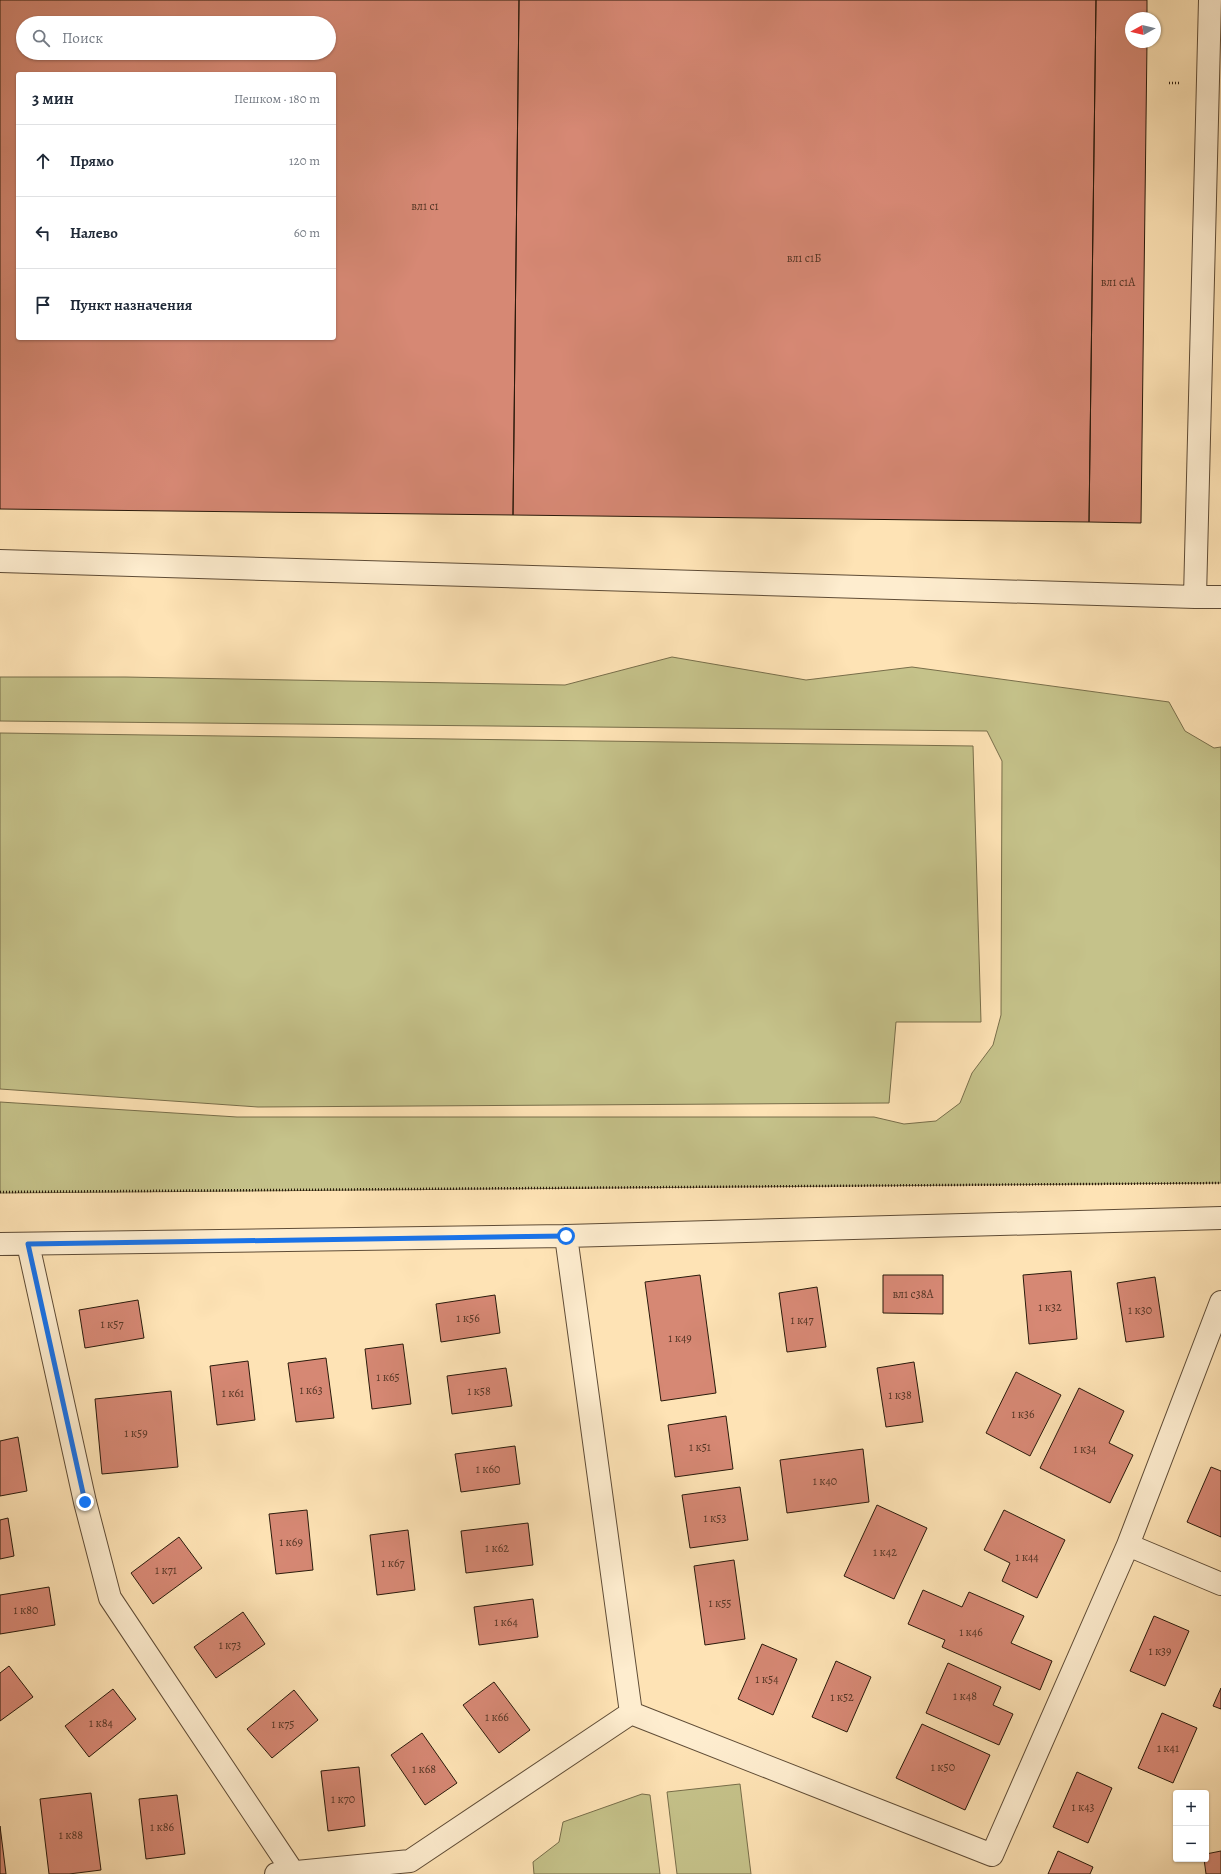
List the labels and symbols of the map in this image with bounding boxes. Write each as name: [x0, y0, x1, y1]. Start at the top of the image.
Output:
north arrow: [1125, 12, 1161, 48]
house number: вл1 с1: [411, 198, 439, 214]
house number: вл1 с1Б: [787, 250, 821, 266]
house number: вл1 с1А: [1101, 274, 1136, 290]
route start: [557, 1227, 575, 1245]
house number: вл1 с38А: [892, 1286, 935, 1302]
house number: 1 к32: [1038, 1299, 1062, 1315]
house number: 1 к30: [1128, 1302, 1152, 1318]
house number: 1 к56: [456, 1310, 480, 1326]
house number: 1 к47: [790, 1312, 815, 1328]
house number: 1 к57: [101, 1316, 124, 1332]
house number: 1 к49: [668, 1330, 692, 1346]
house number: 1 к65: [376, 1369, 400, 1385]
house number: 1 к63: [299, 1382, 323, 1398]
house number: 1 к58: [467, 1383, 491, 1399]
house number: 1 к61: [222, 1385, 244, 1401]
house number: 1 к38: [888, 1387, 912, 1403]
house number: 1 к36: [1011, 1406, 1035, 1422]
house number: 1 к59: [124, 1425, 148, 1441]
house number: 1 к51: [689, 1439, 711, 1455]
house number: 1 к34: [1073, 1441, 1097, 1457]
house number: 1 к60: [476, 1461, 500, 1477]
house number: 1 к40: [813, 1473, 837, 1489]
route end: [76, 1493, 94, 1511]
house number: 1 к53: [704, 1510, 726, 1526]
house number: 1 к69: [279, 1534, 303, 1550]
house number: 1 к62: [485, 1540, 509, 1556]
house number: 1 к42: [873, 1544, 897, 1560]
house number: 1 к44: [1015, 1549, 1039, 1565]
house number: 1 к67: [381, 1555, 406, 1571]
house number: 1 к71: [155, 1562, 177, 1578]
house number: 1 к55: [708, 1595, 732, 1611]
house number: 1 к80: [14, 1602, 38, 1618]
house number: 1 к64: [494, 1614, 518, 1630]
house number: 1 к46: [959, 1624, 983, 1640]
house number: 1 к73: [219, 1637, 241, 1653]
house number: 1 к39: [1148, 1643, 1172, 1659]
house number: 1 к54: [755, 1671, 779, 1687]
house number: 1 к48: [953, 1688, 977, 1704]
house number: 1 к52: [830, 1689, 854, 1705]
house number: 1 к66: [485, 1709, 509, 1725]
house number: 1 к84: [89, 1715, 114, 1731]
house number: 1 к75: [272, 1716, 294, 1732]
house number: 1 к41: [1157, 1740, 1179, 1756]
house number: 1 к50: [931, 1759, 955, 1775]
house number: 1 к68: [412, 1761, 436, 1777]
house number: 1 к70: [331, 1791, 355, 1807]
house number: 1 к43: [1071, 1799, 1095, 1815]
house number: 1 к86: [150, 1819, 174, 1835]
house number: 1 к88: [59, 1827, 83, 1843]

